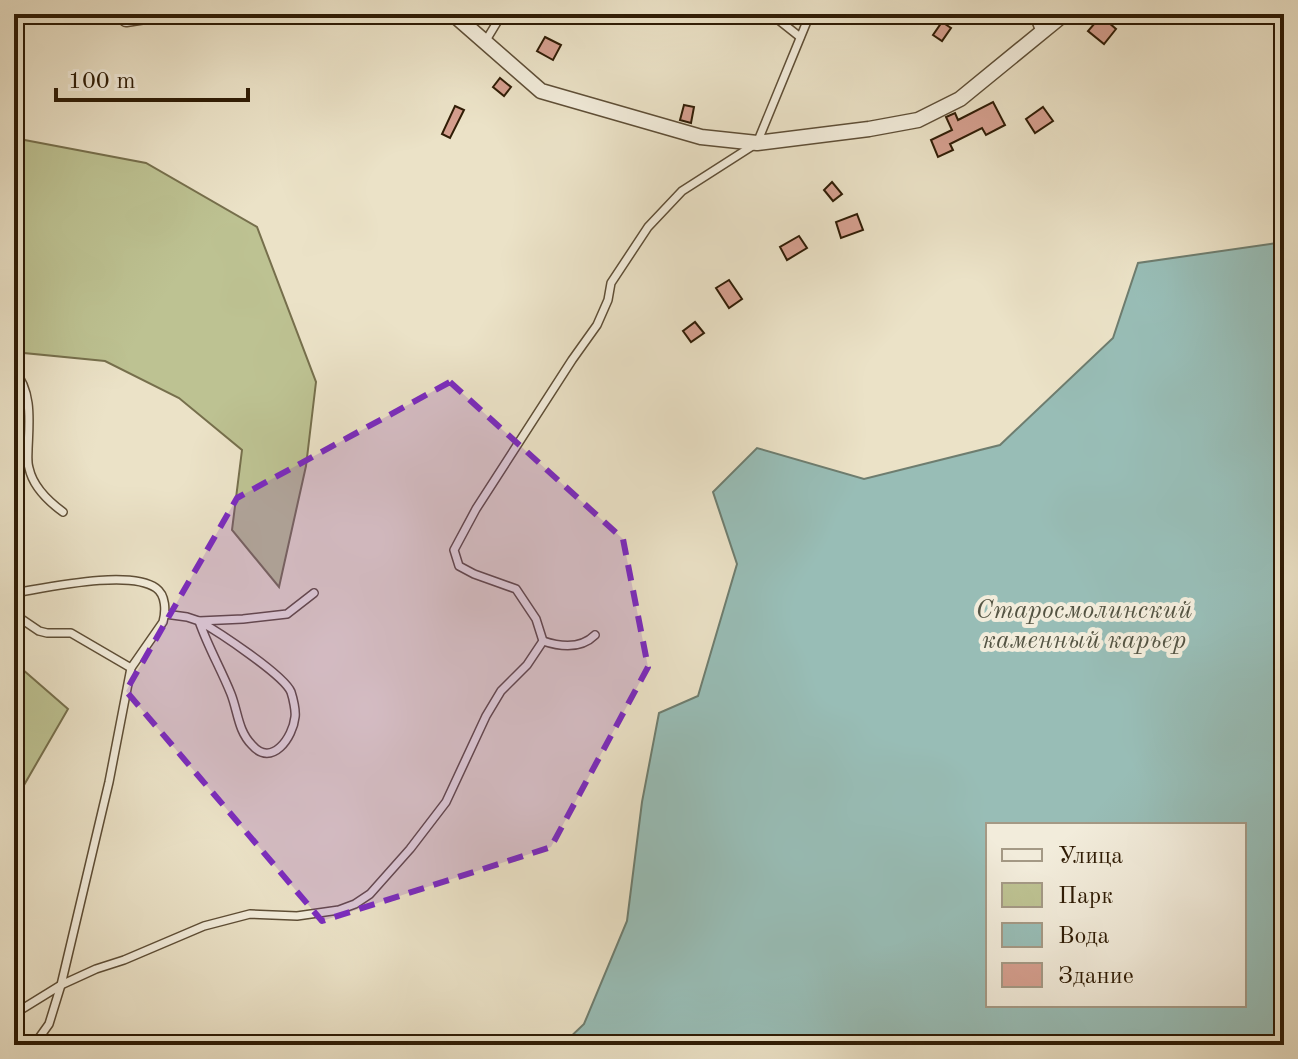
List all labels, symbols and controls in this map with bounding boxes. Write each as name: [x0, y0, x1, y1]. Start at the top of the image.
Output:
scale bar: [56, 52, 248, 102]
text: 100 m: [68, 70, 136, 94]
water label: Старосмолинский каменный карьер: [976, 598, 1193, 654]
legend: [986, 823, 1246, 1007]
text: Улица: [1058, 845, 1123, 869]
text: Парк: [1058, 885, 1113, 909]
text: Вода: [1058, 925, 1110, 949]
text: Здание: [1058, 965, 1134, 989]

